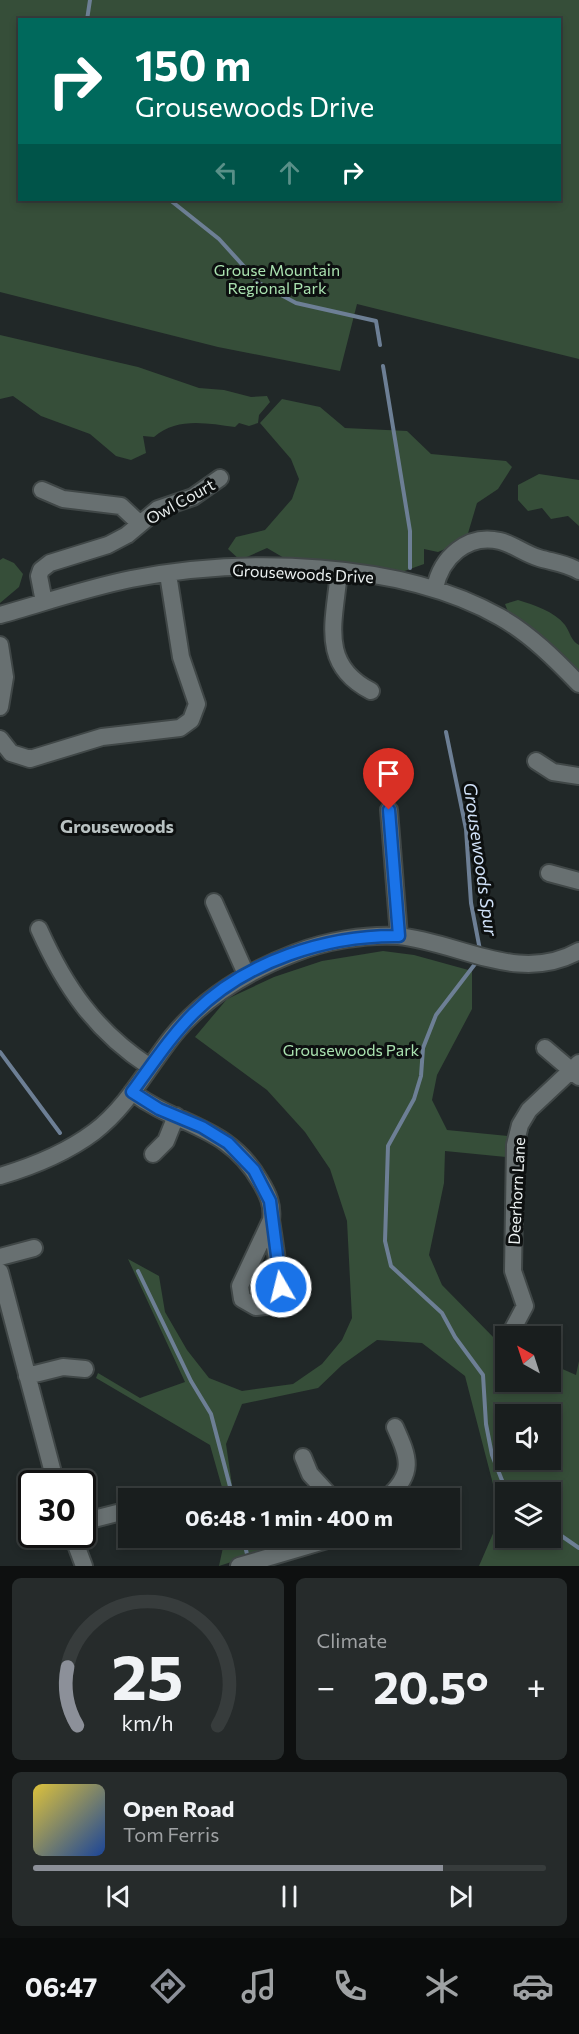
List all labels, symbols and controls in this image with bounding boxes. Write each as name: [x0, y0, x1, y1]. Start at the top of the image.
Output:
text: 150 m: [135, 38, 251, 90]
icon: right: [36, 42, 114, 120]
text: Grousewoods Drive: [135, 90, 374, 123]
icon: left: [210, 156, 243, 189]
icon: ahead: [273, 156, 306, 189]
icon: right: [336, 156, 369, 189]
park label: Grouse Mountain Regional Park: [214, 260, 340, 297]
street label: Owl Court: [142, 474, 218, 528]
street label: Grousewoods Drive: [232, 560, 374, 586]
pin: [363, 748, 414, 810]
icon: arrive: [372, 757, 405, 790]
water label: Grousewoods Spur: [459, 781, 503, 938]
district label: Grousewoods: [60, 815, 174, 837]
park label: Grousewoods Park: [283, 1040, 420, 1059]
street label: Deerhorn Lane: [504, 1137, 528, 1245]
position arrow: [249, 1255, 313, 1319]
north arrow: [495, 1326, 561, 1392]
map controls: [495, 1326, 561, 1548]
button: sound: [495, 1404, 561, 1470]
speed limit sign: 30: [18, 1470, 96, 1548]
button: layers: [495, 1482, 561, 1548]
text: 06:48 · 1 min · 400 m: [185, 1504, 393, 1531]
text: Climate: [317, 1628, 387, 1652]
text: 25: [112, 1637, 184, 1713]
text: 20.5°: [373, 1658, 489, 1713]
text: −: [317, 1665, 335, 1706]
text: +: [527, 1665, 546, 1706]
text: km/h: [122, 1709, 174, 1735]
text: Open Road: [123, 1795, 234, 1822]
text: Tom Ferris: [123, 1822, 219, 1846]
icon: previous: [102, 1880, 135, 1913]
icon: pause: [273, 1880, 306, 1913]
icon: next: [444, 1880, 477, 1913]
icon: directions: [147, 1965, 189, 2007]
icon: music: [238, 1965, 280, 2007]
icon: phone: [329, 1965, 371, 2007]
icon: climate: [421, 1965, 463, 2007]
icon: car: [512, 1965, 554, 2007]
text: 06:47: [25, 1970, 97, 2003]

